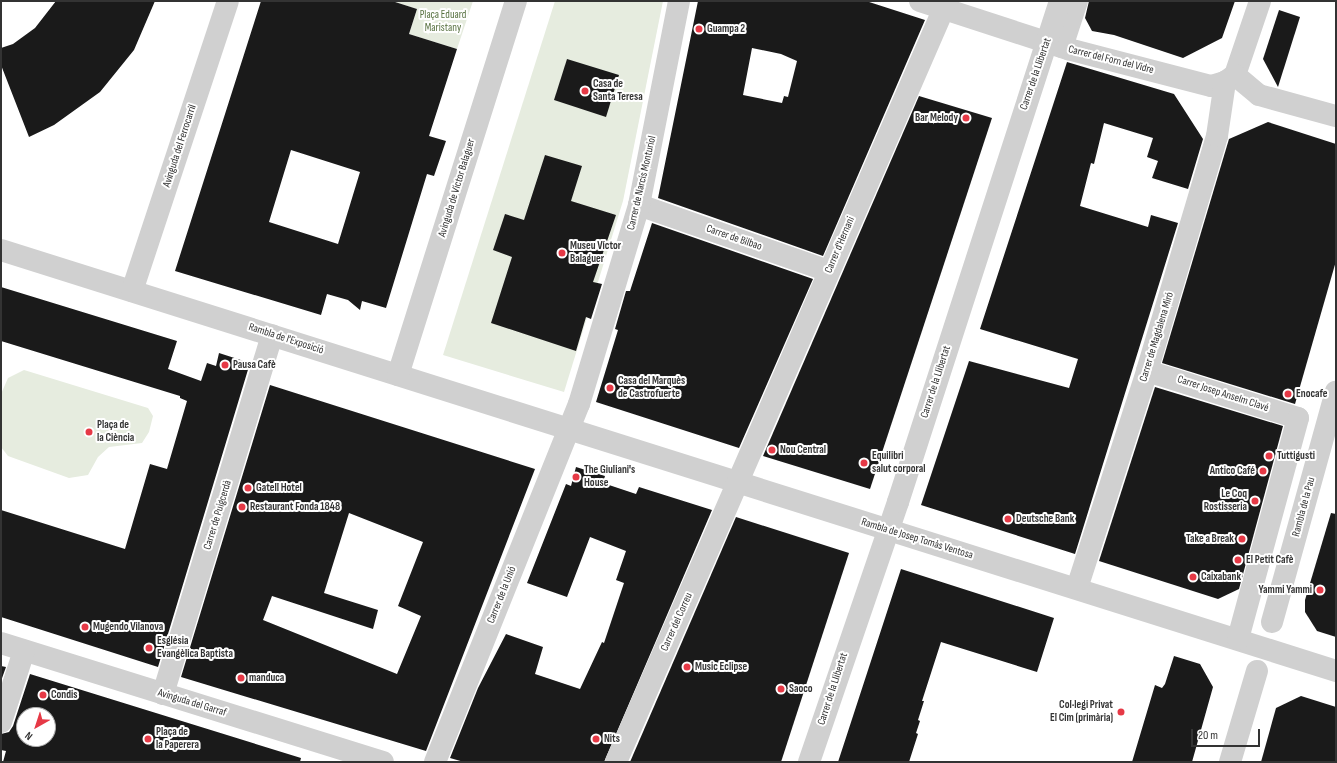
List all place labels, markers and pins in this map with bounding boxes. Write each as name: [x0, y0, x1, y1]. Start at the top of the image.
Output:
place label: Guampa 2: [707, 22, 745, 36]
marker: Guampa 2: [694, 24, 704, 34]
place label: Casa de Santa Teresa: [593, 78, 643, 104]
marker: Casa de Santa Teresa: [580, 86, 590, 96]
place label: Bar Melody: [915, 111, 958, 125]
marker: Bar Melody: [961, 113, 971, 123]
place label: Museu Víctor Balaguer: [570, 240, 621, 266]
marker: Museu Víctor Balaguer: [557, 248, 567, 258]
place label: Pausa Cafè: [233, 358, 276, 372]
marker: Pausa Cafè: [220, 360, 230, 370]
place label: Casa del Marquès de Castrofuerte: [618, 375, 685, 401]
marker: Casa del Marquès de Castrofuerte: [605, 383, 615, 393]
place label: Enocafe: [1296, 387, 1327, 401]
marker: Enocafe: [1283, 389, 1293, 399]
place label: Plaça de la Ciència: [97, 419, 134, 445]
marker: Plaça de la Ciència: [84, 427, 94, 437]
place label: Nou Central: [780, 443, 826, 457]
marker: Nou Central: [767, 445, 777, 455]
place label: Tuttigusti: [1277, 449, 1315, 463]
place label: Equilibri salut corporal: [872, 450, 925, 476]
marker: Tuttigusti: [1264, 451, 1274, 461]
marker: Equilibri salut corporal: [859, 458, 869, 468]
place label: The Giuliani's House: [584, 464, 635, 490]
place label: Antico Café: [1210, 464, 1255, 478]
marker: Antico Café: [1258, 466, 1268, 476]
marker: The Giuliani's House: [571, 472, 581, 482]
place label: Gatell Hotel: [256, 481, 302, 495]
marker: Gatell Hotel: [243, 483, 253, 493]
place label: Le Coq Rostisseria: [1204, 488, 1247, 514]
marker: Le Coq Rostisseria: [1250, 496, 1260, 506]
place label: Restaurant Fonda 1848: [250, 500, 340, 514]
marker: Restaurant Fonda 1848: [237, 502, 247, 512]
place label: Deutsche Bank: [1016, 512, 1074, 526]
marker: Deutsche Bank: [1003, 514, 1013, 524]
place label: Take a Break: [1186, 532, 1234, 546]
marker: Take a Break: [1237, 534, 1247, 544]
place label: El Petit Cafè: [1246, 553, 1294, 567]
marker: El Petit Cafè: [1233, 555, 1243, 565]
place label: Caixabank: [1201, 570, 1241, 584]
marker: Caixabank: [1188, 572, 1198, 582]
place label: Yammi Yammi: [1259, 583, 1312, 597]
marker: Yammi Yammi: [1315, 585, 1325, 595]
place label: Mugendo Vilanova: [93, 620, 163, 634]
marker: Mugendo Vilanova: [80, 622, 90, 632]
place label: Església Evangèlica Baptista: [157, 635, 233, 661]
marker: Església Evangèlica Baptista: [144, 643, 154, 653]
place label: Music Eclipse: [695, 660, 747, 674]
marker: Music Eclipse: [682, 662, 692, 672]
place label: manduca: [249, 671, 284, 685]
marker: manduca: [236, 673, 246, 683]
place label: Saoco: [789, 682, 813, 696]
marker: Saoco: [776, 684, 786, 694]
place label: Condis: [51, 688, 78, 702]
marker: Condis: [38, 690, 48, 700]
place label: Col·legi Privat El Cim (primària): [1050, 699, 1113, 725]
marker: Col·legi Privat El Cim (primària): [1116, 707, 1126, 717]
place label: Plaça de la Paperera: [156, 726, 199, 752]
place label: Nits: [604, 732, 620, 746]
marker: Plaça de la Paperera: [143, 734, 153, 744]
marker: Nits: [591, 734, 601, 744]

